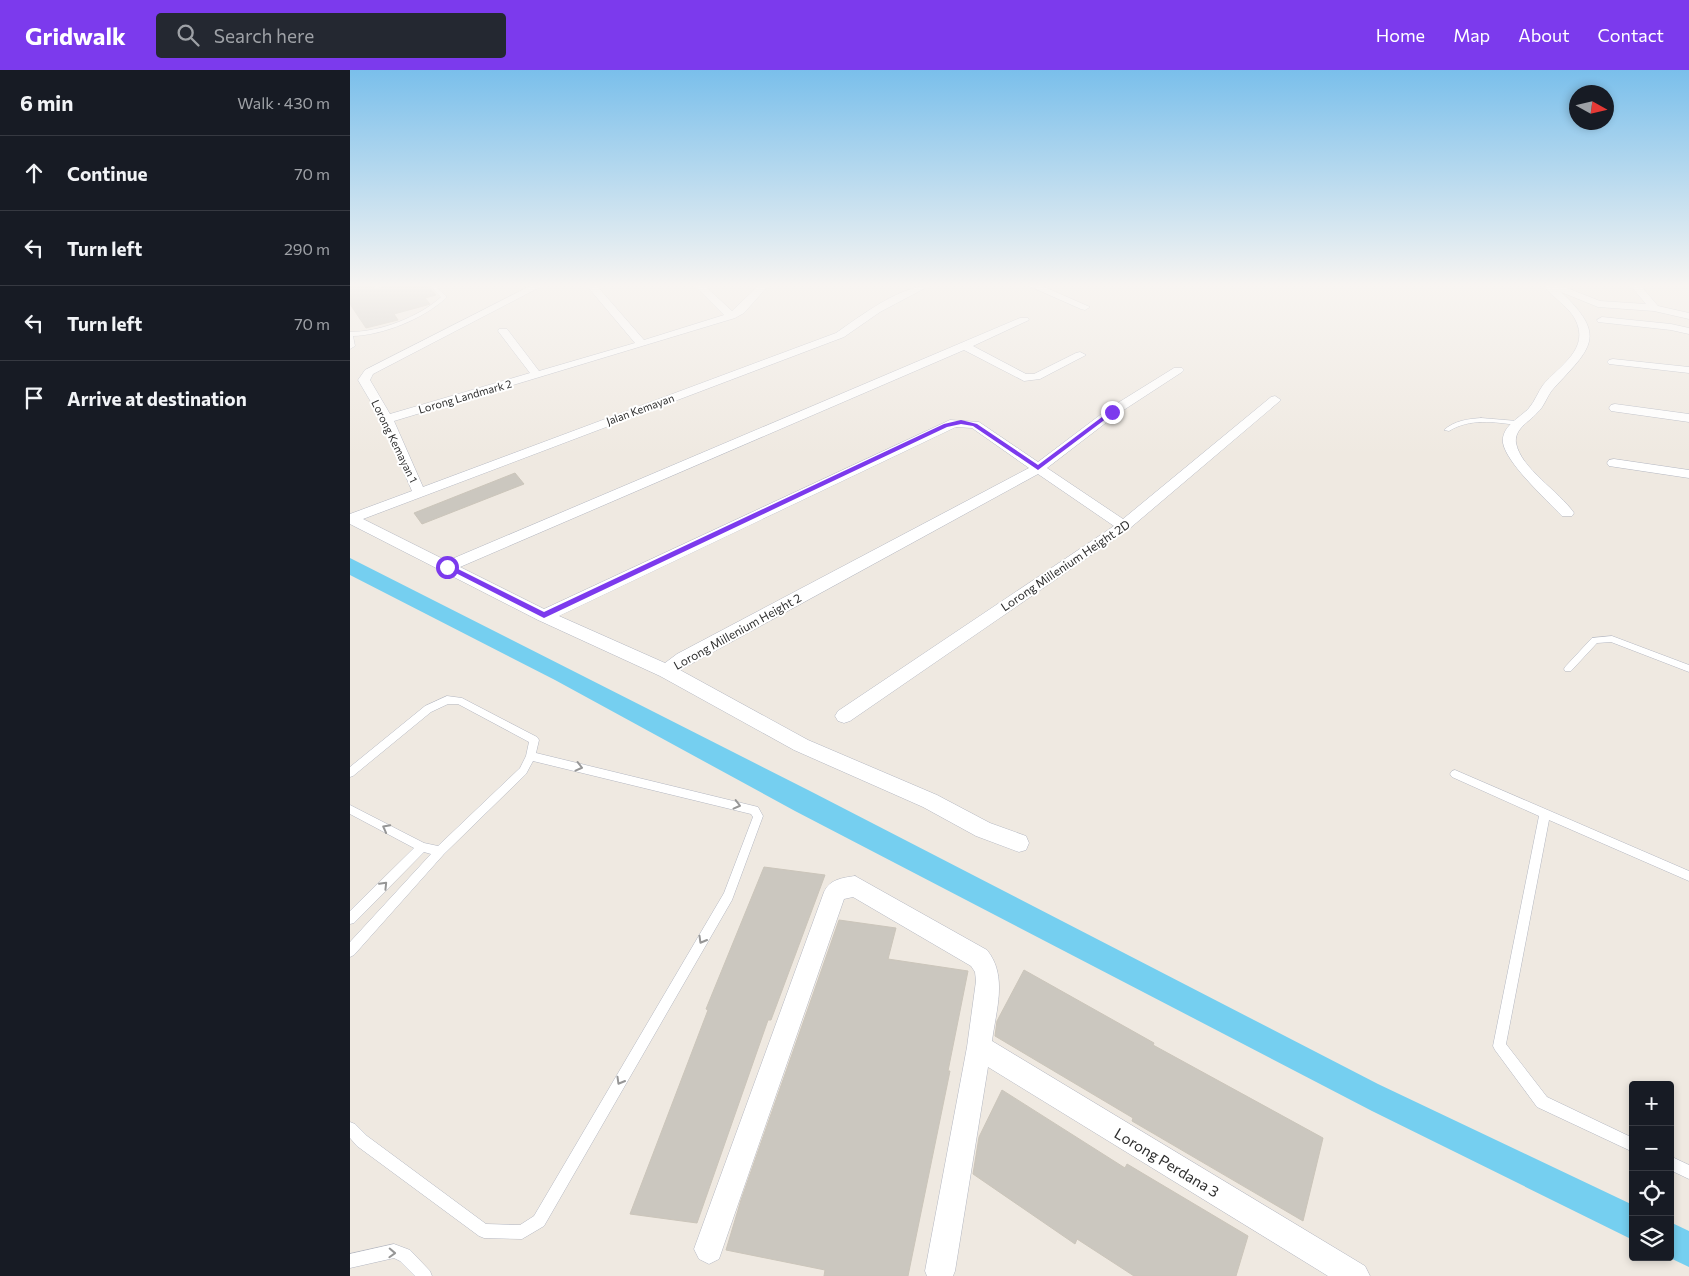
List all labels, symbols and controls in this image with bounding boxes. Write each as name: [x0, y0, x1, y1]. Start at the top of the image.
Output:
search box: [156, 13, 506, 58]
text: Gridwalk: [25, 21, 126, 50]
icon: search: [174, 21, 202, 49]
text: Search here: [214, 24, 314, 47]
text: Home: [1376, 24, 1425, 46]
text: Map: [1453, 24, 1490, 46]
text: About: [1518, 24, 1570, 46]
text: Contact: [1598, 24, 1664, 46]
north arrow: [1569, 85, 1614, 130]
text: 6 min: [20, 90, 73, 115]
text: Walk · 430 m: [237, 93, 330, 112]
icon: ahead: [20, 159, 48, 187]
text: Continue: [67, 162, 147, 185]
text: 70 m: [294, 164, 330, 183]
icon: left: [20, 234, 48, 262]
text: Turn left: [67, 237, 142, 260]
text: 290 m: [284, 239, 330, 258]
icon: left: [20, 309, 48, 337]
text: Turn left: [67, 312, 142, 335]
text: 70 m: [294, 314, 330, 333]
street label: Lorong Landmark 2: [417, 376, 513, 416]
icon: arrive: [20, 384, 48, 412]
text: Arrive at destination: [67, 387, 247, 410]
street label: Jalan Kemayan: [604, 391, 676, 428]
street label: Lorong Kemayan 1: [369, 397, 421, 485]
route end: [1101, 401, 1124, 424]
street label: Lorong Millenium Height 2D: [998, 516, 1132, 613]
route start: [436, 556, 459, 579]
street label: Lorong Millenium Height 2: [671, 590, 803, 672]
one-way arrow: [574, 761, 583, 772]
one-way arrow: [732, 799, 741, 810]
one-way arrow: [382, 824, 391, 834]
one-way arrow: [378, 881, 387, 890]
one-way arrow: [698, 935, 708, 944]
one-way arrow: [617, 1075, 627, 1084]
map controls: [1629, 1081, 1674, 1261]
button: +: [1629, 1081, 1674, 1126]
street label: Lorong Perdana 3: [1111, 1124, 1223, 1200]
button: −: [1629, 1126, 1674, 1171]
button: locate: [1629, 1171, 1674, 1216]
button: layers: [1629, 1216, 1674, 1261]
one-way arrow: [388, 1248, 396, 1259]

